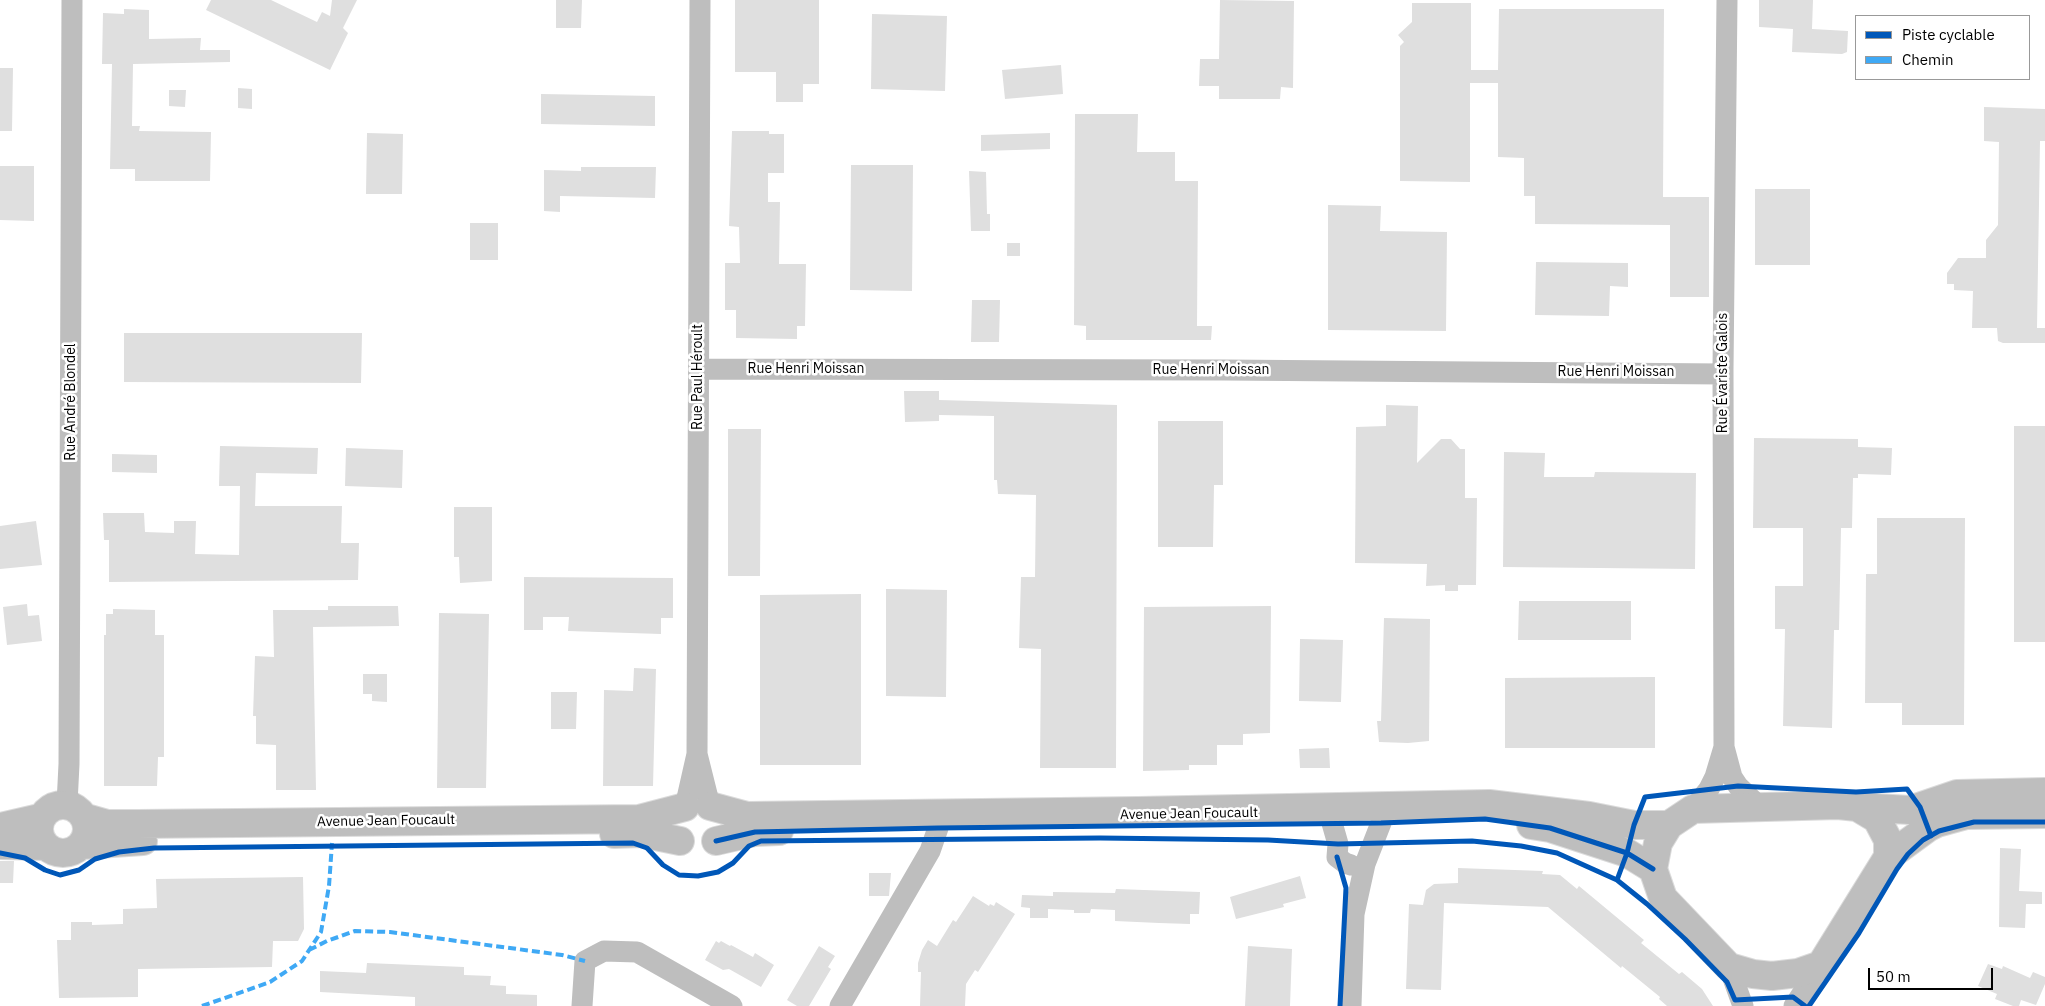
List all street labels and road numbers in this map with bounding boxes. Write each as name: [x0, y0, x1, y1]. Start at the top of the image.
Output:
street label: Rue Évariste Galois: [1715, 313, 1731, 433]
street label: Rue Paul Héroult: [690, 324, 706, 430]
street label: Rue André Blondel: [63, 343, 79, 461]
street label: Rue Henri Moissan: [747, 361, 865, 377]
street label: Rue Henri Moissan: [1152, 362, 1270, 378]
street label: Rue Henri Moissan: [1557, 364, 1675, 380]
street label: Avenue Jean Foucault: [1120, 804, 1258, 824]
street label: Avenue Jean Foucault: [317, 811, 455, 831]

